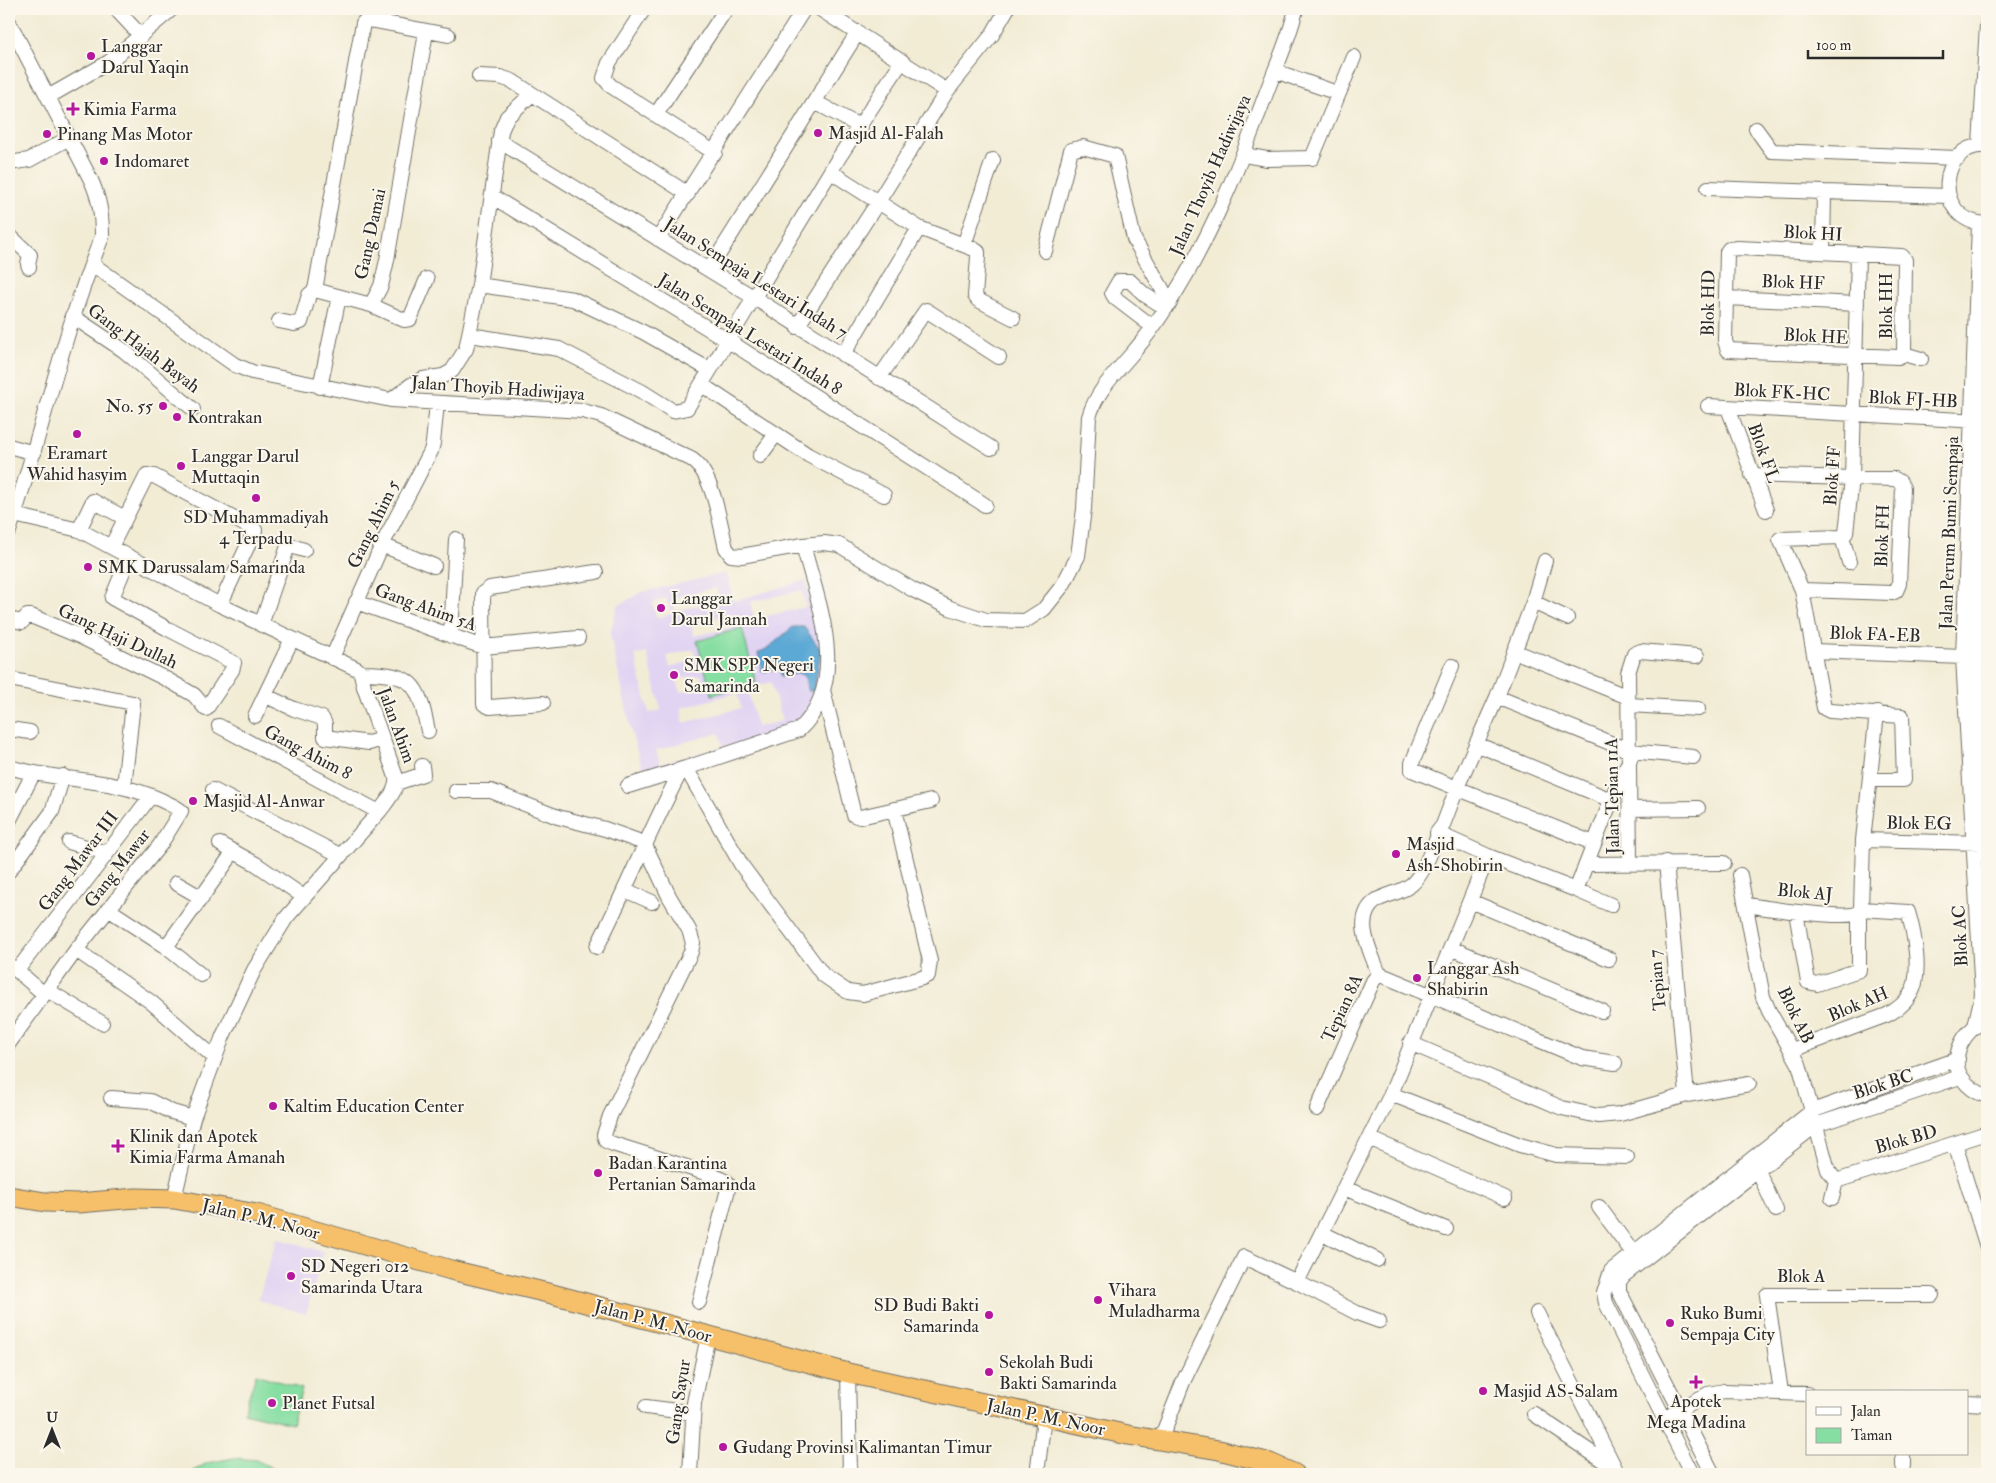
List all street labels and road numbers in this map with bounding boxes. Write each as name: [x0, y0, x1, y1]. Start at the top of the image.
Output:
street label: Jalan Thoyib Hadiwijaya: [1164, 90, 1257, 260]
street label: Gang Damai: [350, 186, 391, 282]
street label: Jalan Sempaja Lestari Indah 7: [659, 212, 852, 344]
street label: Blok HI: [1783, 220, 1843, 247]
street label: Jalan Sempaja Lestari Indah 8: [653, 268, 846, 400]
street label: Blok HD: [1696, 269, 1721, 337]
street label: Blok HF: [1761, 270, 1825, 295]
street label: Blok HH: [1875, 273, 1898, 339]
street label: Gang Hajah Bayah: [83, 299, 205, 399]
street label: Blok HE: [1783, 323, 1849, 350]
street label: Jalan Thoyib Hadiwijaya: [409, 371, 586, 406]
street label: Blok FK-HC: [1733, 378, 1831, 407]
street label: Blok FJ-HB: [1867, 386, 1959, 413]
street label: Blok FL: [1742, 420, 1785, 486]
street label: Jalan Perum Bumi Sempaja: [1935, 435, 1964, 631]
street label: Blok FF: [1819, 445, 1846, 507]
street label: Gang Ahim 5: [342, 476, 405, 572]
street label: Blok FH: [1870, 504, 1895, 568]
street label: Gang Ahim 5A: [372, 578, 481, 637]
street label: Gang Haji Dullah: [54, 599, 182, 674]
street label: Blok FA-EB: [1829, 621, 1921, 648]
street label: Jalan Ahim: [372, 683, 421, 766]
street label: Gang Ahim 8: [260, 720, 356, 785]
street label: Jalan Tepian 11A: [1600, 737, 1625, 855]
street label: Gang Mawar III: [33, 807, 123, 915]
street label: Blok EG: [1886, 811, 1952, 836]
street label: Gang Mawar: [80, 824, 154, 912]
street label: Blok AJ: [1776, 879, 1834, 906]
street label: Blok AC: [1947, 905, 1974, 967]
street label: Tepian 7: [1643, 948, 1672, 1011]
street label: Tepian 8A: [1317, 970, 1368, 1046]
street label: Blok AH: [1825, 981, 1892, 1027]
street label: Blok AB: [1772, 983, 1819, 1047]
street label: Blok BC: [1850, 1064, 1916, 1105]
street label: Blok BD: [1872, 1120, 1940, 1159]
street label: Jalan P. M. Noor: [199, 1193, 322, 1245]
street label: Blok A: [1777, 1265, 1826, 1288]
street label: Jalan P. M. Noor: [591, 1294, 714, 1348]
street label: Gang Sayur: [661, 1358, 696, 1446]
street label: Jalan P. M. Noor: [984, 1393, 1108, 1441]

